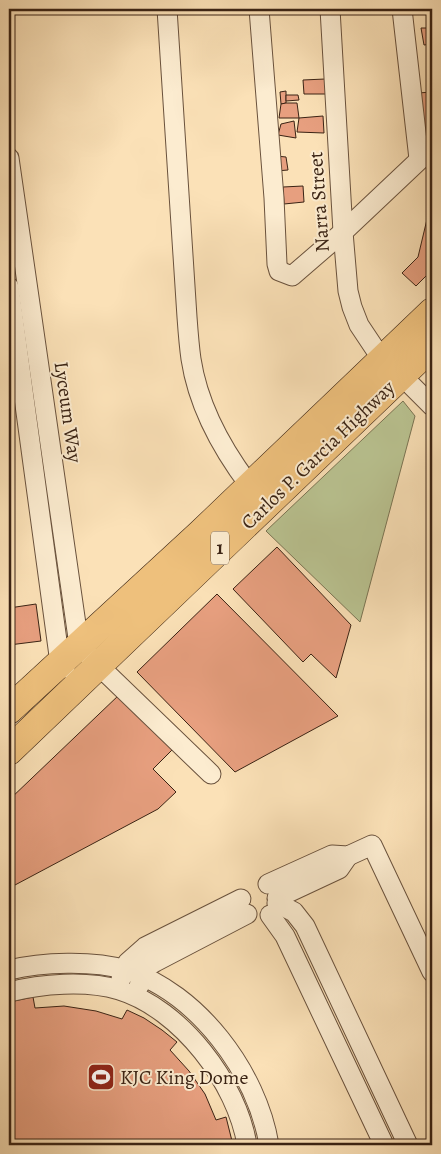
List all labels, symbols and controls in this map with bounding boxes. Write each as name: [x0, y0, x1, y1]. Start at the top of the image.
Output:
street label: Narra Street: [302, 150, 336, 253]
street label: Lyceum Way: [48, 360, 89, 465]
street label: Carlos P. Garcia Highway: [235, 374, 402, 536]
road number: 1: [211, 532, 229, 564]
sports icon: KJC King Dome: [86, 1062, 116, 1092]
place label: KJC King Dome: [120, 1064, 248, 1091]

